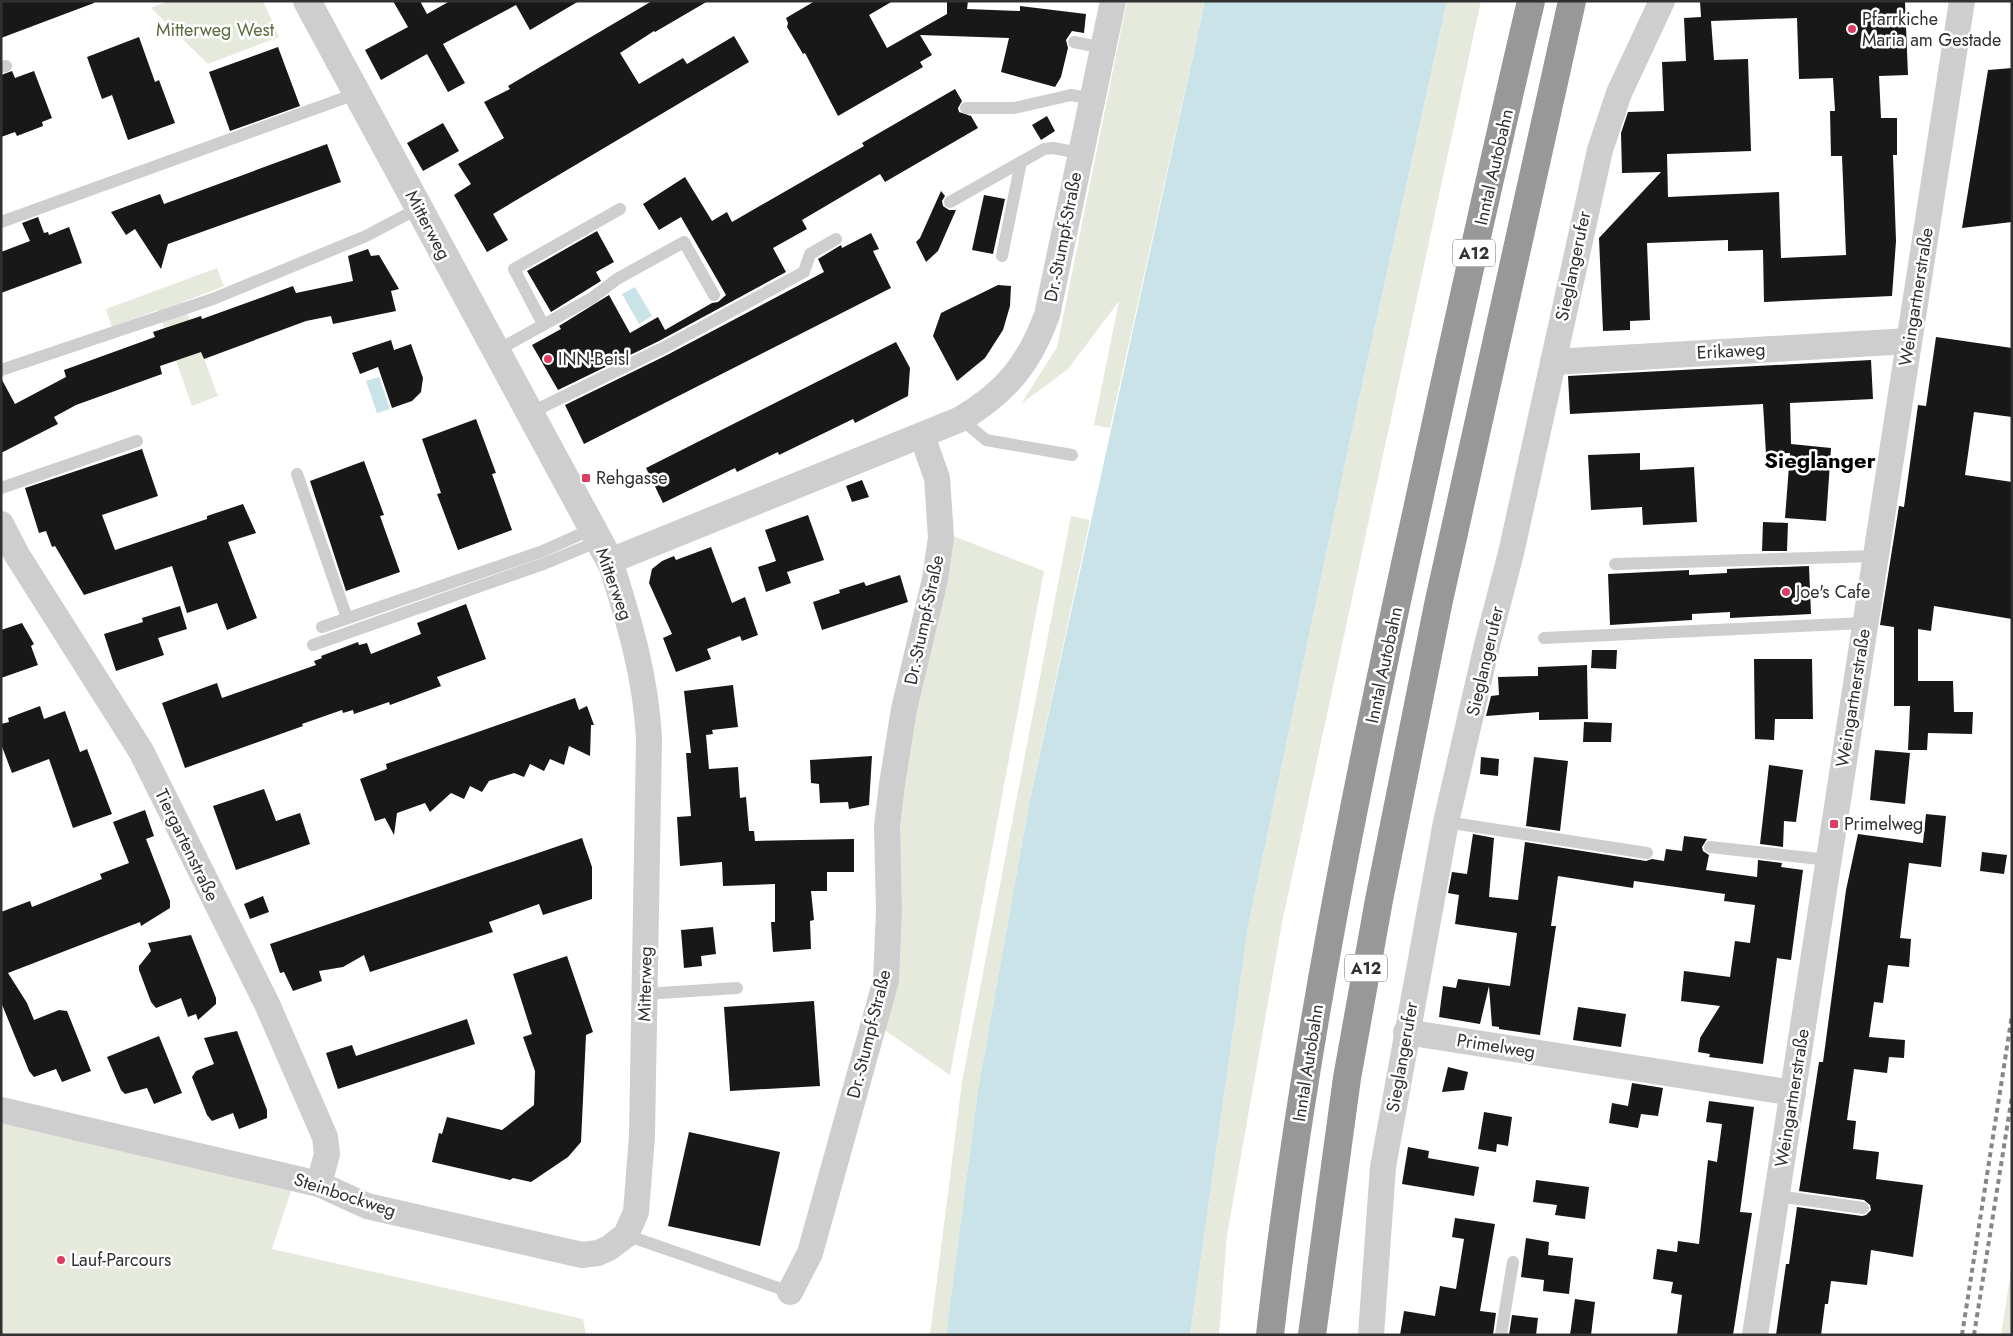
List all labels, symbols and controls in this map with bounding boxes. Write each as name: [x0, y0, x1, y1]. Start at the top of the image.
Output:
place label: Pfarrkiche Maria am Gestade: [1862, 6, 2001, 53]
park label: Mitterweg West: [156, 17, 275, 43]
marker: Pfarrkiche Maria am Gestade: [1846, 23, 1858, 35]
street label: Inntal Autobahn: [1468, 106, 1520, 228]
street label: Dr.-Stumpf-Straße: [1038, 170, 1088, 304]
street label: Mitterweg: [399, 186, 457, 264]
street label: Sieglangerufer: [1549, 208, 1598, 324]
street label: Weingartnerstraße: [1892, 226, 1940, 368]
road number: A12: [1453, 240, 1495, 266]
street label: Erikaweg: [1696, 336, 1766, 366]
place label: INN-Beisl: [558, 346, 629, 372]
marker: INN-Beisl: [542, 353, 554, 365]
district label: Sieglanger: [1764, 444, 1876, 476]
place label: Rehgasse: [596, 465, 668, 491]
marker: Rehgasse: [580, 472, 592, 484]
street label: Mitterweg: [589, 544, 639, 624]
street label: Dr.-Stumpf-Straße: [898, 553, 950, 687]
place label: Joe's Cafe: [1794, 579, 1870, 605]
marker: Joe's Cafe: [1780, 586, 1792, 598]
street label: Sieglangerufer: [1460, 603, 1510, 719]
street label: Inntal Autobahn: [1359, 604, 1409, 726]
street label: Weingartnerstraße: [1829, 627, 1877, 769]
street label: Tiergartenstraße: [149, 784, 225, 906]
place label: Primelweg: [1844, 811, 1923, 837]
marker: Primelweg: [1828, 818, 1840, 830]
street label: Mitterweg: [631, 946, 659, 1022]
road number: A12: [1345, 954, 1387, 981]
street label: Dr.-Stumpf-Straße: [840, 967, 898, 1101]
street label: Sieglangerufer: [1379, 999, 1425, 1114]
street label: Inntal Autobahn: [1286, 1002, 1330, 1124]
street label: Primelweg: [1455, 1027, 1537, 1065]
street label: Weingartnerstraße: [1768, 1027, 1816, 1169]
street label: Steinbockweg: [291, 1166, 399, 1224]
place label: Lauf-Parcours: [71, 1247, 171, 1273]
marker: Lauf-Parcours: [55, 1254, 67, 1266]

